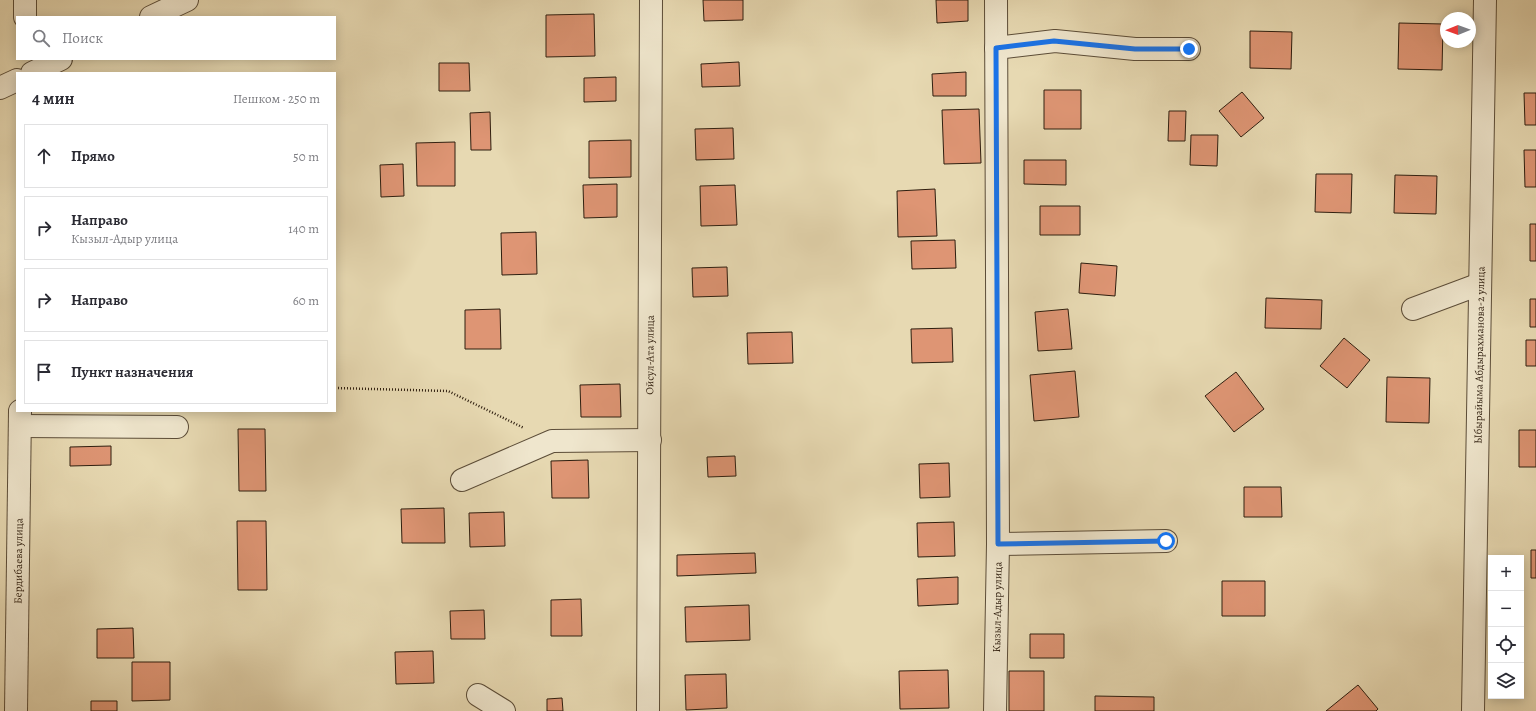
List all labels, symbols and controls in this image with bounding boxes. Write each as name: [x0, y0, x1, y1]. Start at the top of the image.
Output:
north arrow: [1440, 12, 1476, 48]
search box: [16, 16, 336, 60]
icon: search: [30, 27, 52, 49]
text: Поиск: [62, 28, 103, 48]
route end: [1180, 40, 1198, 58]
text: 4 мин: [32, 87, 75, 110]
text: Пешком · 250 m: [233, 90, 320, 107]
icon: ahead: [33, 145, 55, 167]
text: Прямо: [71, 146, 115, 166]
text: 50 m: [293, 148, 319, 165]
text: Направо: [71, 210, 128, 230]
icon: right: [33, 217, 55, 239]
text: 140 m: [288, 220, 319, 237]
text: Кызыл-Адыр улица: [71, 230, 178, 247]
street label: Ыбырайыма Абдырахманова-2 улица: [1470, 265, 1488, 444]
icon: right: [33, 289, 55, 311]
text: Направо: [71, 290, 128, 310]
text: 60 m: [293, 292, 319, 309]
street label: Ойсул-Ата улица: [642, 314, 657, 395]
icon: arrive: [33, 361, 55, 383]
text: Пункт назначения: [71, 362, 193, 382]
street label: Бердибаева улица: [10, 517, 26, 604]
route start: [1157, 532, 1175, 550]
map controls: [1488, 555, 1524, 699]
button: +: [1488, 555, 1524, 591]
street label: Кызыл-Адыр улица: [989, 561, 1005, 653]
button: −: [1488, 591, 1524, 627]
button: locate: [1488, 627, 1524, 663]
button: layers: [1488, 663, 1524, 699]

